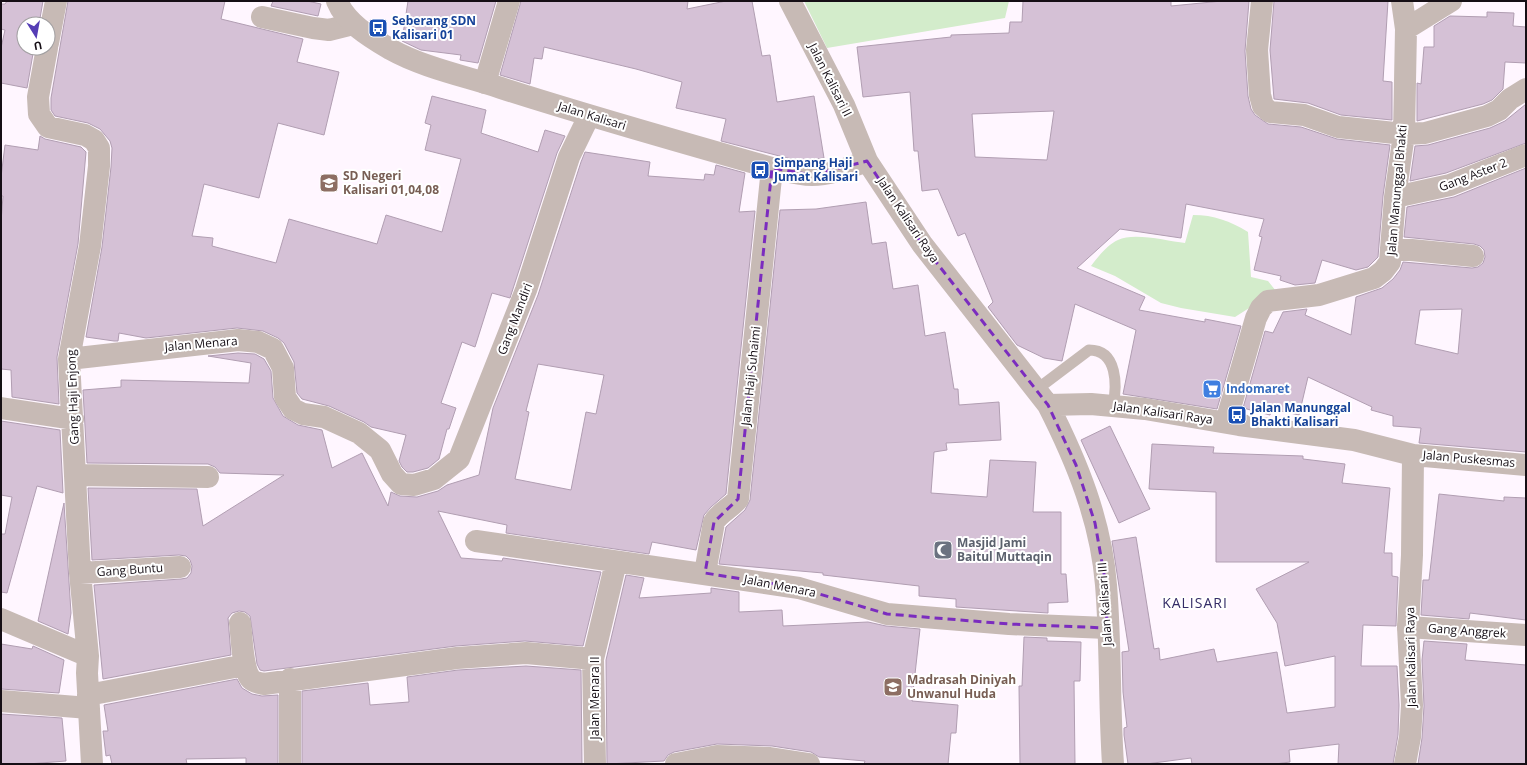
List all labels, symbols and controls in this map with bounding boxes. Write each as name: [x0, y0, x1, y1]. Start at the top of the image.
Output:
place label: Seberang SDN Kalisari 01: [392, 12, 476, 43]
north arrow: [16, 16, 56, 56]
bus stop icon: Seberang SDN Kalisari 01: [367, 17, 389, 39]
text: U: [32, 38, 44, 54]
street label: Jalan Kalisari II: [804, 39, 856, 119]
street label: Jalan Kalisari: [555, 97, 628, 134]
street label: Jalan Manunggal Bhakti: [1382, 124, 1411, 257]
place label: Simpang Haji Jumat Kalisari: [773, 154, 858, 185]
street label: Gang Aster 2: [1436, 154, 1509, 195]
bus stop icon: Simpang Haji Jumat Kalisari: [749, 159, 771, 181]
place label: SD Negeri Kalisari 01,04,08: [343, 167, 439, 198]
school or university icon: SD Negeri Kalisari 01,04,08: [318, 172, 340, 194]
street label: Jalan Kalisari Raya: [873, 173, 944, 266]
street label: Gang Mandiri: [493, 281, 536, 357]
street label: Jalan Haji Suhaimi: [737, 325, 764, 428]
street label: Jalan Menara: [163, 332, 238, 355]
street label: Gang Haji Enjong: [62, 349, 83, 445]
supermarket icon: Indomaret: [1201, 378, 1223, 400]
place label: Indomaret: [1226, 380, 1290, 397]
street label: Jalan Kalisari Raya: [1111, 397, 1214, 428]
place label: Jalan Manunggal Bhakti Kalisari: [1250, 399, 1351, 430]
bus stop icon: Jalan Manunggal Bhakti Kalisari: [1226, 404, 1248, 426]
street label: Jalan Puskesmas: [1421, 446, 1516, 471]
place label: Masjid Jami Baitul Muttaqin: [957, 534, 1052, 565]
mosque icon: Masjid Jami Baitul Muttaqin: [932, 539, 954, 561]
street label: Gang Buntu: [96, 559, 164, 580]
street label: Jalan Kalisari III: [1093, 562, 1116, 647]
street label: Jalan Menara: [742, 570, 818, 601]
district label: KALISARI: [1162, 593, 1228, 612]
street label: Jalan Kalisari Raya: [1401, 607, 1420, 708]
street label: Gang Anggrek: [1427, 619, 1507, 642]
street label: Jalan Menara II: [586, 656, 603, 741]
place label: Madrasah Diniyah Unwanul Huda: [907, 671, 1016, 702]
school or university icon: Madrasah Diniyah Unwanul Huda: [882, 676, 904, 698]

